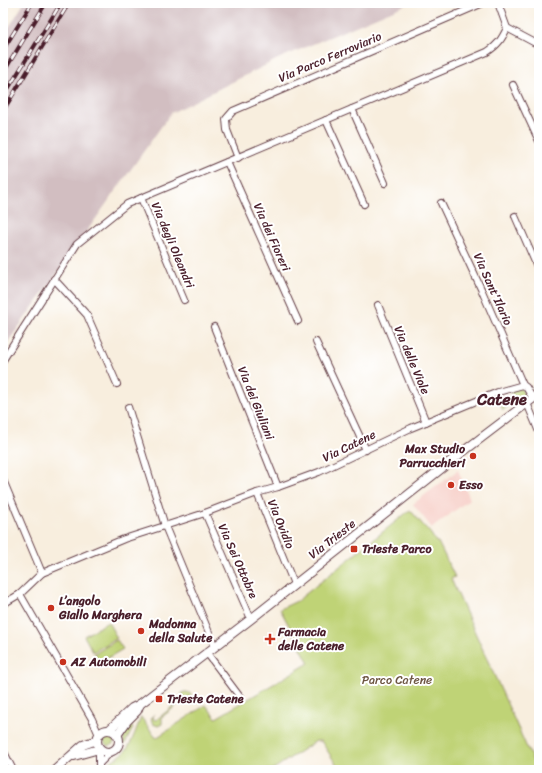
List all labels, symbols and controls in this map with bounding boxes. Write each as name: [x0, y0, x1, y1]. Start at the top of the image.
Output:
street label: Via Parco Ferroviario: [275, 25, 385, 89]
street label: Via degli Oleandri: [145, 198, 201, 292]
street label: Via dei Fioreri: [247, 199, 297, 276]
street label: Via Sant'Ilario: [467, 249, 519, 329]
street label: Via delle Viole: [388, 322, 436, 398]
street label: Via dei Giuliani: [231, 363, 281, 444]
district label: Catene: [476, 385, 527, 414]
street label: Via Catene: [318, 424, 380, 468]
place label: Max Studio Parrucchieri: [399, 438, 466, 474]
marker: Max Studio Parrucchieri: [468, 451, 478, 461]
place label: Esso: [459, 474, 484, 496]
marker: Esso: [446, 480, 456, 490]
street label: Via Ovidio: [261, 496, 301, 552]
street label: Via Trieste: [303, 513, 361, 565]
street label: Via Sei Ottobre: [212, 520, 264, 602]
place label: Trieste Parco: [362, 538, 432, 560]
marker: Trieste Parco: [349, 544, 359, 554]
place label: L’angolo Giallo Marghera: [58, 590, 143, 626]
marker: L’angolo Giallo Marghera: [46, 603, 56, 613]
place label: Madonna della Salute: [148, 613, 213, 649]
place label: Farmacia delle Catene: [277, 621, 345, 657]
marker: Madonna della Salute: [136, 626, 146, 636]
marker: Farmacia delle Catene: [265, 634, 275, 644]
place label: AZ Automobili: [70, 651, 147, 673]
marker: AZ Automobili: [58, 657, 68, 667]
park label: Parco Catene: [362, 669, 432, 691]
place label: Trieste Catene: [167, 688, 244, 710]
marker: Trieste Catene: [154, 694, 164, 704]

